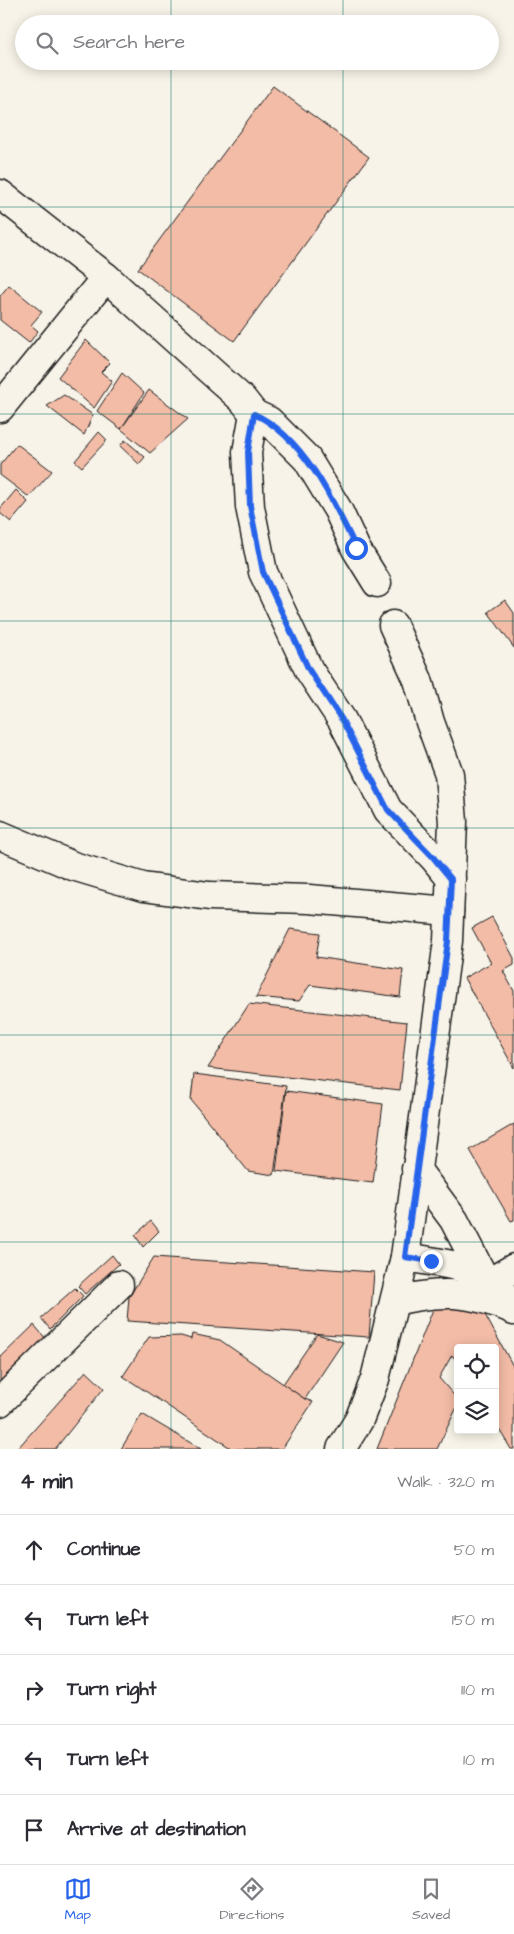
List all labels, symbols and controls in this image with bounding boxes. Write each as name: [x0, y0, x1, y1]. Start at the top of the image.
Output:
search box: [15, 15, 499, 70]
icon: search: [33, 29, 61, 57]
text: Search here: [73, 29, 185, 56]
route start: [345, 537, 368, 560]
route end: [420, 1250, 443, 1273]
map controls: [454, 1344, 499, 1434]
button: locate: [454, 1344, 499, 1389]
button: layers: [454, 1389, 499, 1434]
text: 4 min: [20, 1467, 73, 1496]
text: Walk · 320 m: [397, 1471, 494, 1493]
icon: ahead: [20, 1536, 48, 1564]
text: Continue: [67, 1536, 141, 1563]
text: 50 m: [454, 1539, 494, 1561]
icon: left: [20, 1606, 48, 1634]
text: Turn left: [67, 1606, 148, 1633]
text: 150 m: [452, 1609, 494, 1631]
icon: right: [20, 1676, 48, 1704]
text: Turn right: [67, 1676, 156, 1703]
text: 110 m: [461, 1679, 494, 1701]
icon: left: [20, 1746, 48, 1774]
text: Turn left: [67, 1746, 148, 1773]
text: 10 m: [463, 1749, 494, 1771]
icon: arrive: [20, 1816, 48, 1844]
text: Arrive at destination: [67, 1816, 246, 1843]
tab: Map: [64, 1875, 92, 1925]
tab: Directions: [219, 1875, 284, 1925]
tab: Saved: [412, 1875, 450, 1925]

